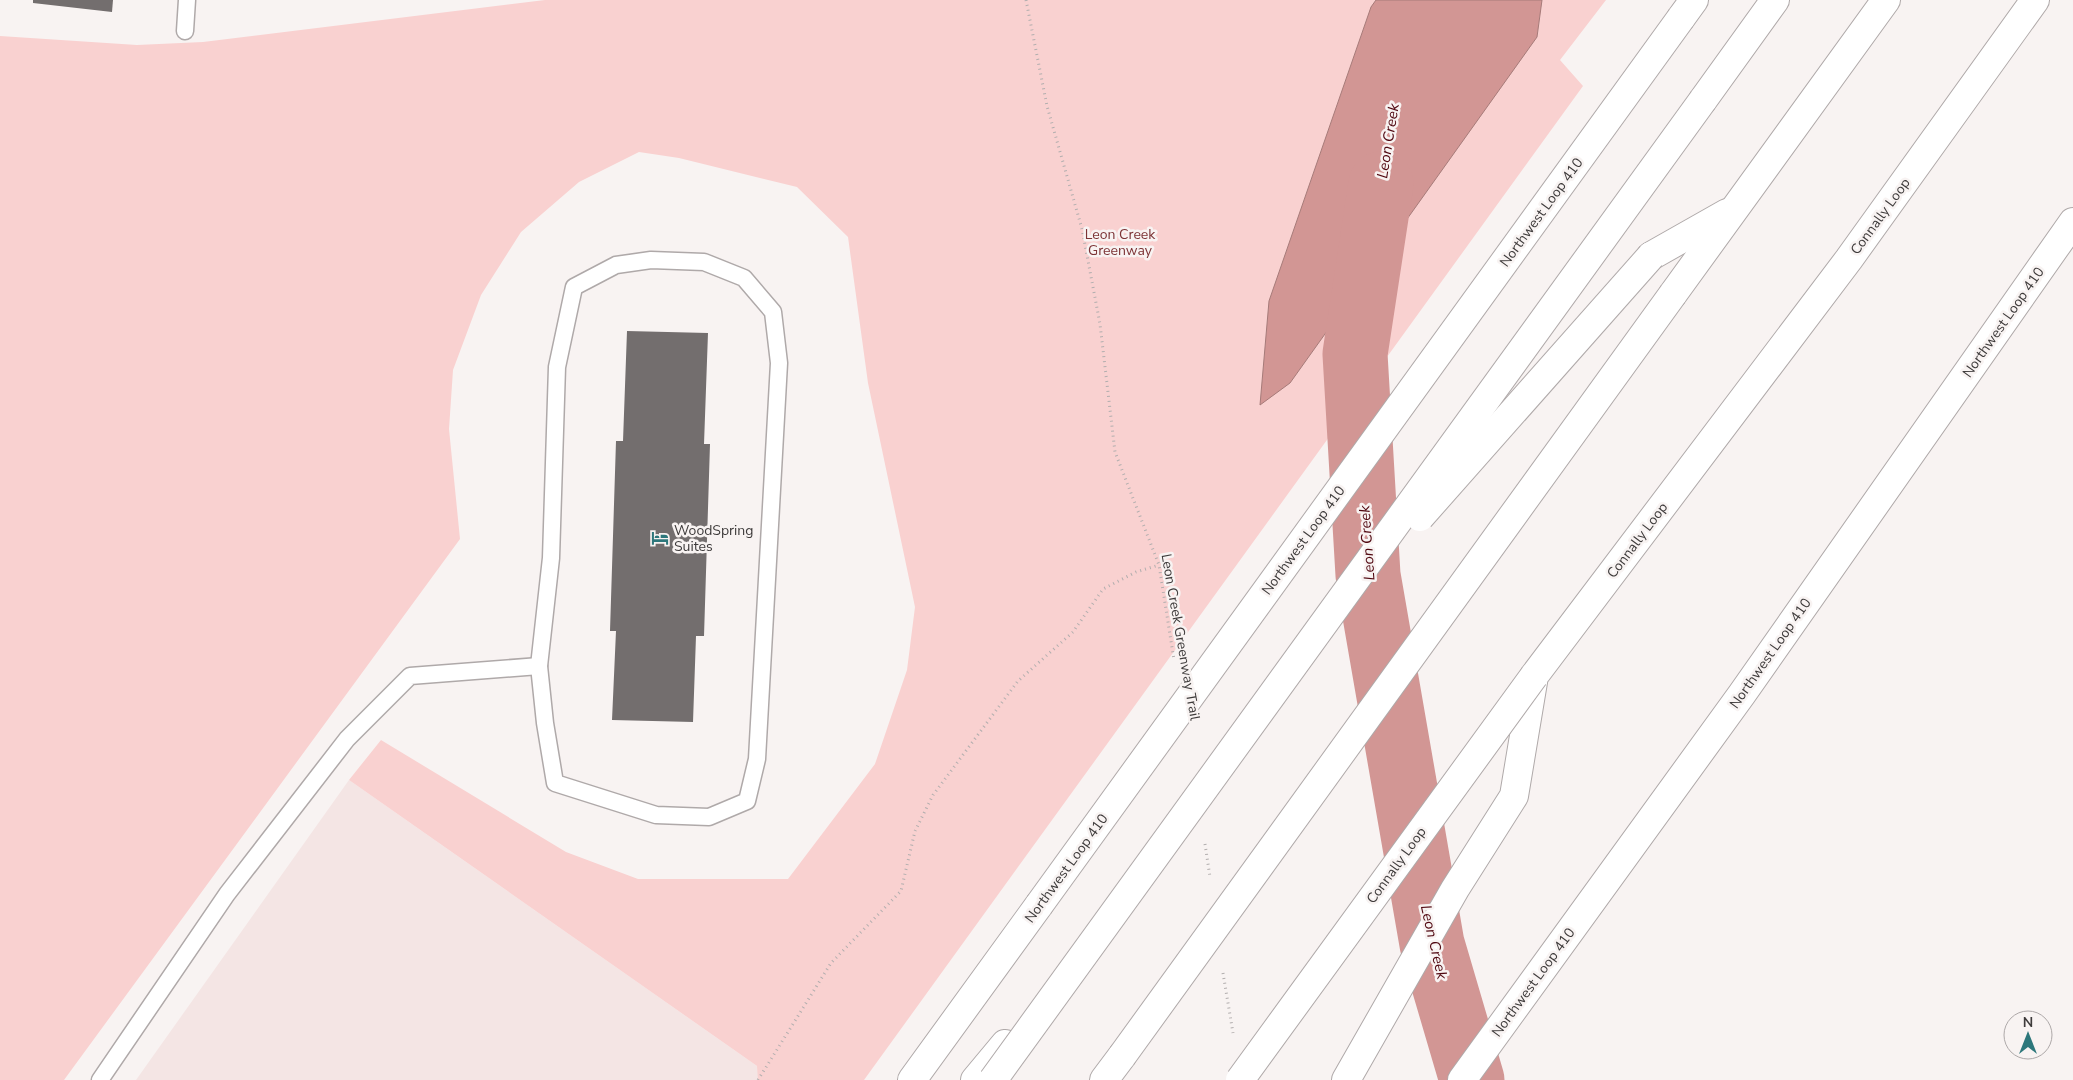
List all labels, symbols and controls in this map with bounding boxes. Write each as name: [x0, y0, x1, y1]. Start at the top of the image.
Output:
water label: Leon Creek: [1372, 102, 1404, 180]
street label: Northwest Loop 410: [1495, 154, 1587, 271]
street label: Connally Loop: [1846, 174, 1915, 258]
park label: Leon Creek Greenway: [1085, 225, 1156, 260]
street label: Northwest Loop 410: [1958, 263, 2049, 381]
street label: Northwest Loop 410: [1257, 482, 1349, 599]
street label: Connally Loop: [1603, 499, 1672, 582]
water label: Leon Creek: [1354, 504, 1380, 581]
place label: WoodSpring Suites: [674, 521, 754, 556]
hotel icon: WoodSpring Suites: [650, 528, 670, 548]
street label: Leon Creek Greenway Trail: [1156, 552, 1205, 723]
street label: Northwest Loop 410: [1725, 594, 1816, 712]
street label: Northwest Loop 410: [1020, 810, 1112, 927]
street label: Connally Loop: [1362, 823, 1431, 907]
water label: Leon Creek: [1416, 903, 1452, 982]
street label: Northwest Loop 410: [1487, 924, 1579, 1041]
north arrow: [2003, 1010, 2053, 1060]
text: N: [2023, 1013, 2033, 1032]

